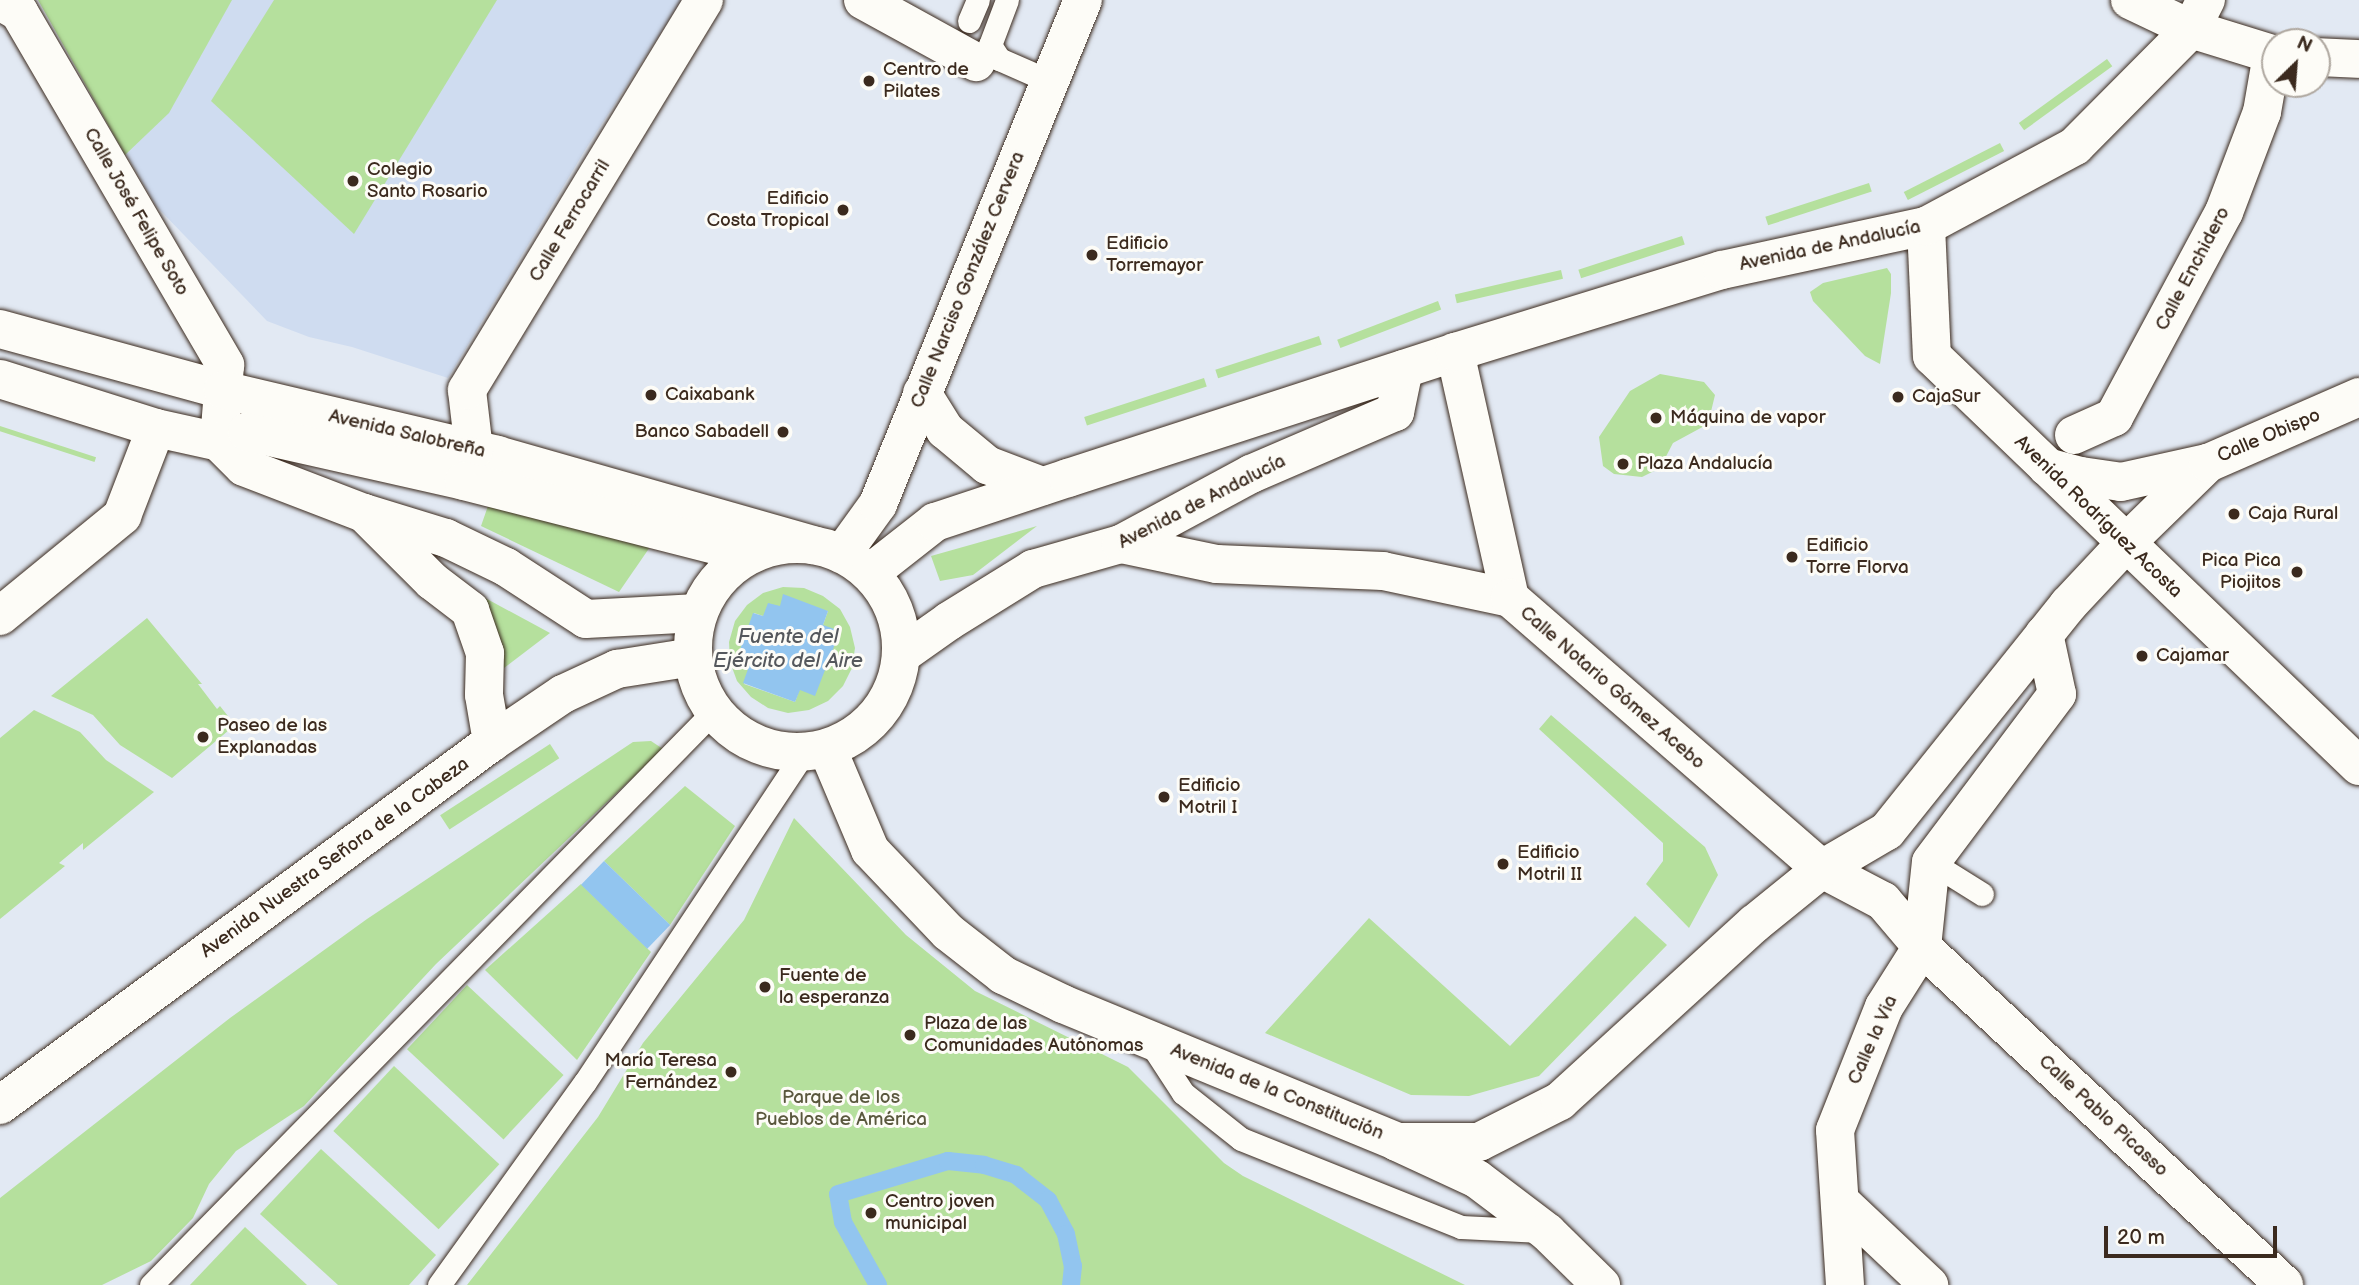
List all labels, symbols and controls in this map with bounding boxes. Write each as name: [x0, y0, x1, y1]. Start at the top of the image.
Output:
north arrow: [2261, 28, 2331, 98]
text: N: [2293, 32, 2316, 59]
place label: Centro de Pilates: [883, 59, 969, 103]
marker: Centro de Pilates: [861, 73, 877, 89]
street label: Calle José Felipe Soto: [78, 123, 194, 301]
street label: Calle Narciso González Cervera: [906, 149, 1030, 411]
street label: Calle Ferrocarril: [525, 156, 615, 286]
place label: Colegio Santo Rosario: [367, 159, 488, 203]
marker: Colegio Santo Rosario: [345, 173, 361, 189]
place label: Edificio Costa Tropical: [706, 188, 829, 232]
marker: Edificio Costa Tropical: [835, 202, 851, 218]
street label: Calle Enchidero: [2151, 203, 2235, 335]
street label: Avenida de Andalucía: [1737, 216, 1923, 276]
place label: Edificio Torremayor: [1106, 233, 1203, 277]
marker: Edificio Torremayor: [1084, 247, 1100, 263]
place label: Caixabank: [665, 384, 754, 406]
place label: CajaSur: [1912, 386, 1980, 408]
marker: Caixabank: [643, 387, 659, 403]
marker: CajaSur: [1890, 389, 1906, 405]
street label: Calle Obispo: [2214, 404, 2324, 468]
street label: Avenida Salobreña: [326, 405, 488, 463]
place label: Máquina de vapor: [1670, 407, 1825, 429]
marker: Máquina de vapor: [1648, 410, 1664, 426]
place label: Banco Sabadell: [634, 421, 769, 443]
marker: Banco Sabadell: [775, 424, 791, 440]
street label: Avenida Rodríguez Acosta: [2009, 431, 2187, 603]
street label: Avenida de Andalucía: [1115, 450, 1289, 554]
place label: Plaza Andalucía: [1637, 453, 1773, 475]
marker: Plaza Andalucía: [1615, 456, 1631, 472]
place label: Caja Rural: [2248, 503, 2338, 525]
marker: Caja Rural: [2226, 506, 2242, 522]
place label: Edificio Torre Florva: [1806, 535, 1909, 579]
marker: Edificio Torre Florva: [1784, 549, 1800, 565]
place label: Pica Pica Piojitos: [2201, 550, 2281, 594]
marker: Pica Pica Piojitos: [2287, 562, 2307, 582]
street label: Calle Notario Gómez Acebo: [1515, 602, 1709, 774]
water label: Fuente del Ejército del Aire: [713, 624, 863, 674]
place label: Cajamar: [2156, 645, 2229, 667]
marker: Cajamar: [2134, 648, 2150, 664]
place label: Paseo de las Explanadas: [217, 715, 327, 759]
marker: Paseo de las Explanadas: [195, 729, 211, 745]
street label: Avenida Nuestra Señora de la Cabeza: [196, 753, 474, 963]
place label: Edificio Motril I: [1178, 775, 1240, 819]
marker: Edificio Motril I: [1156, 789, 1172, 805]
place label: Edificio Motril II: [1517, 842, 1582, 886]
marker: Edificio Motril II: [1495, 856, 1511, 872]
place label: Fuente de la esperanza: [779, 965, 890, 1009]
marker: Fuente de la esperanza: [757, 979, 773, 995]
street label: Calle la Via: [1843, 992, 1903, 1088]
place label: Plaza de las Comunidades Autónomas: [924, 1013, 1143, 1057]
marker: Plaza de las Comunidades Autónomas: [902, 1027, 918, 1043]
street label: Avenida de la Constitución: [1167, 1039, 1387, 1145]
place label: María Teresa Fernández: [604, 1050, 717, 1094]
street label: Calle Pablo Picasso: [2034, 1050, 2172, 1182]
marker: María Teresa Fernández: [723, 1064, 739, 1080]
park label: Parque de los Pueblos de América: [755, 1087, 927, 1131]
place label: Centro joven municipal: [885, 1191, 995, 1235]
marker: Centro joven municipal: [863, 1205, 879, 1221]
scale bar: [2107, 1212, 2280, 1256]
text: 20 m: [2117, 1225, 2165, 1250]

